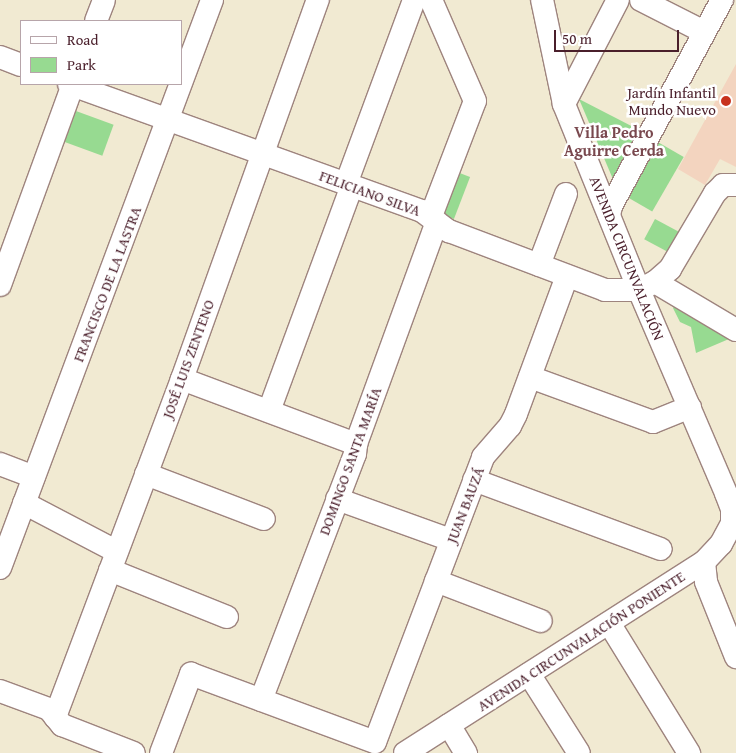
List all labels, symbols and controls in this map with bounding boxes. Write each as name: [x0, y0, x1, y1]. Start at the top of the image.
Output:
legend: [20, 20, 182, 85]
scale bar: [556, 20, 681, 52]
text: 50 m: [562, 28, 592, 49]
text: Road: [67, 29, 98, 50]
text: Park: [67, 54, 96, 75]
place label: Jardín Infantil Mundo Nuevo: [627, 83, 716, 118]
marker: Jardín Infantil Mundo Nuevo: [720, 95, 732, 107]
district label: Villa Pedro Aguirre Cerda: [564, 122, 664, 160]
street label: FELICIANO SILVA: [317, 166, 423, 220]
street label: AVENIDA CIRCUNVALACIÓN: [586, 173, 668, 343]
street label: FRANCISCO DE LA LASTRA: [69, 204, 145, 364]
street label: JOSÉ LUIS ZENTENO: [158, 297, 218, 421]
street label: DOMINGO SANTA MARÍA: [315, 385, 385, 537]
street label: JUAN BAUZÁ: [442, 464, 488, 546]
street label: AVENIDA CIRCUNVALACIÓN PONIENTE: [474, 567, 688, 715]

